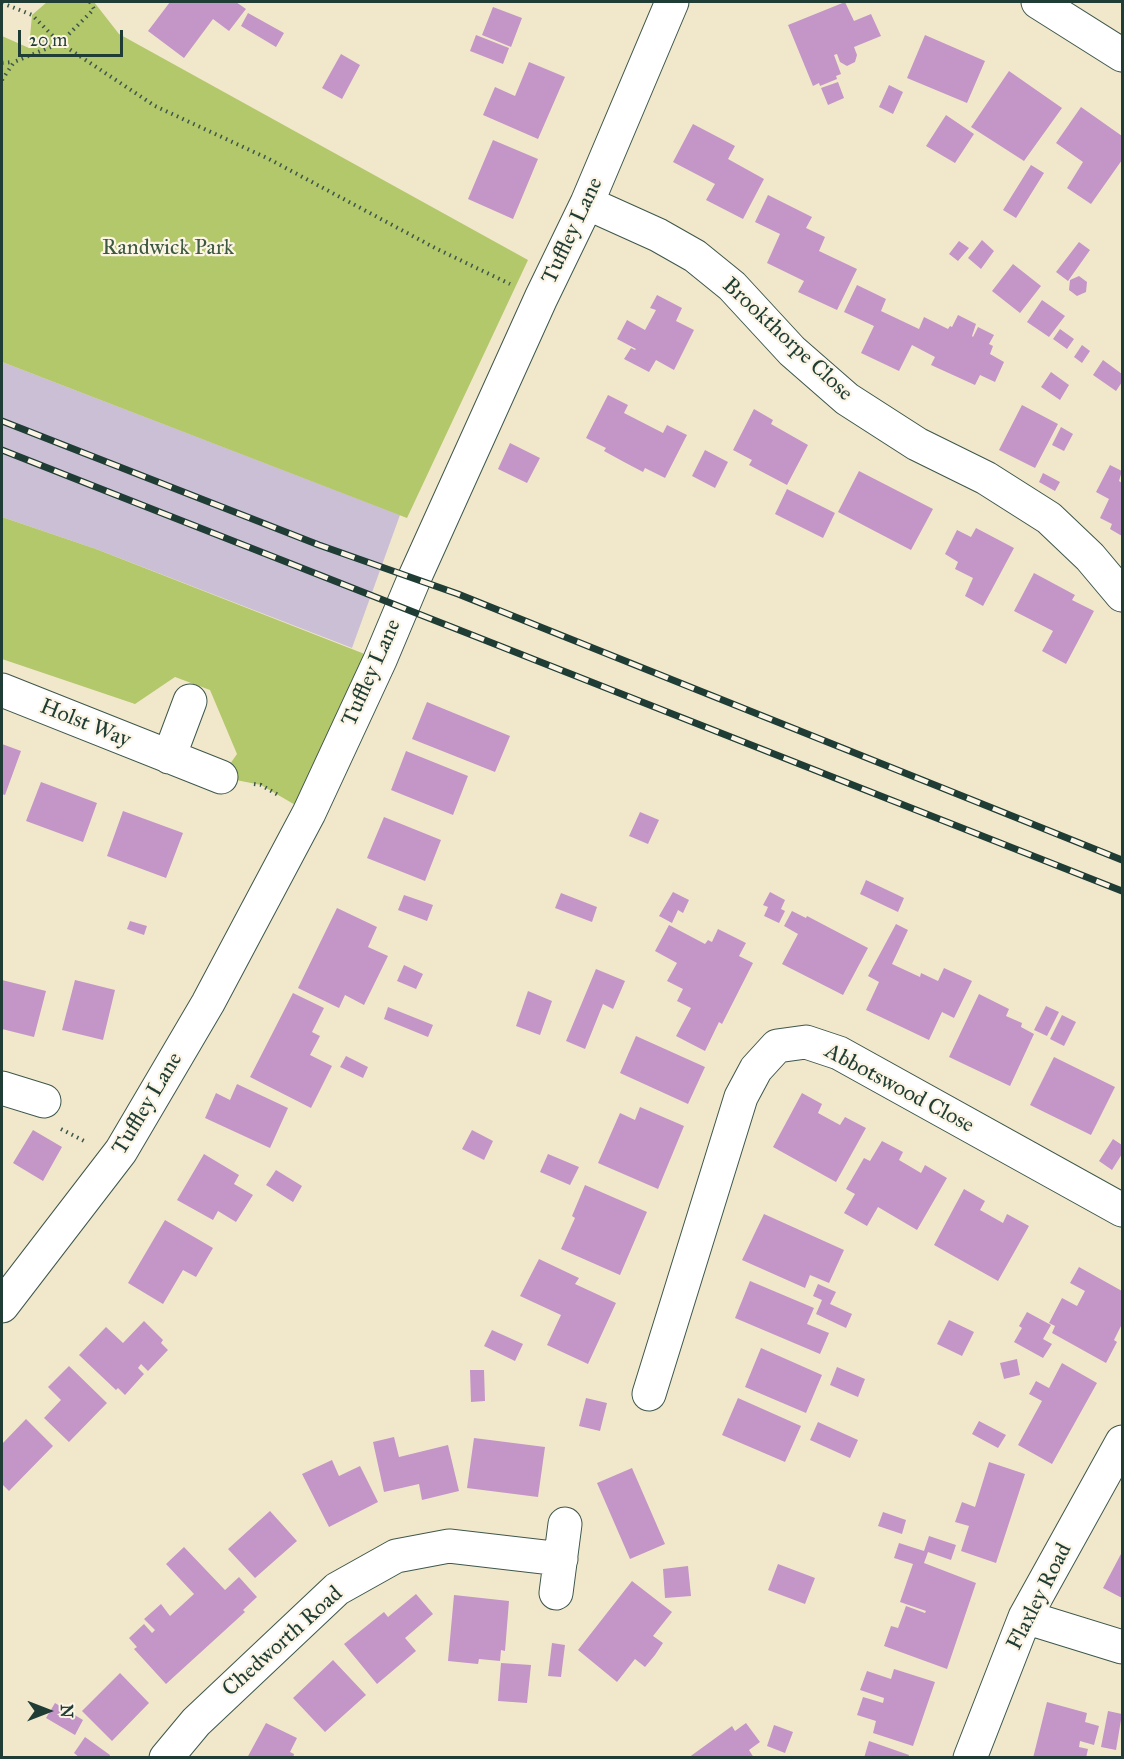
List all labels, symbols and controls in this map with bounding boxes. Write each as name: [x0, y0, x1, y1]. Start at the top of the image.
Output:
scale bar: [21, 18, 126, 56]
text: 20 m: [29, 29, 67, 51]
street label: Tuffley Lane: [537, 174, 609, 288]
park label: Randwick Park: [102, 236, 234, 262]
street label: Brookthorpe Close: [716, 273, 858, 407]
street label: Tuffley Lane: [337, 615, 407, 731]
street label: Holst Way: [36, 694, 134, 754]
street label: Abbotswood Close: [820, 1039, 978, 1139]
street label: Tuffley Lane: [107, 1048, 189, 1160]
street label: Flaxley Road: [1002, 1539, 1078, 1655]
street label: Chedworth Road: [217, 1581, 349, 1703]
north arrow: [18, 1681, 78, 1741]
text: N: [57, 1704, 76, 1718]

